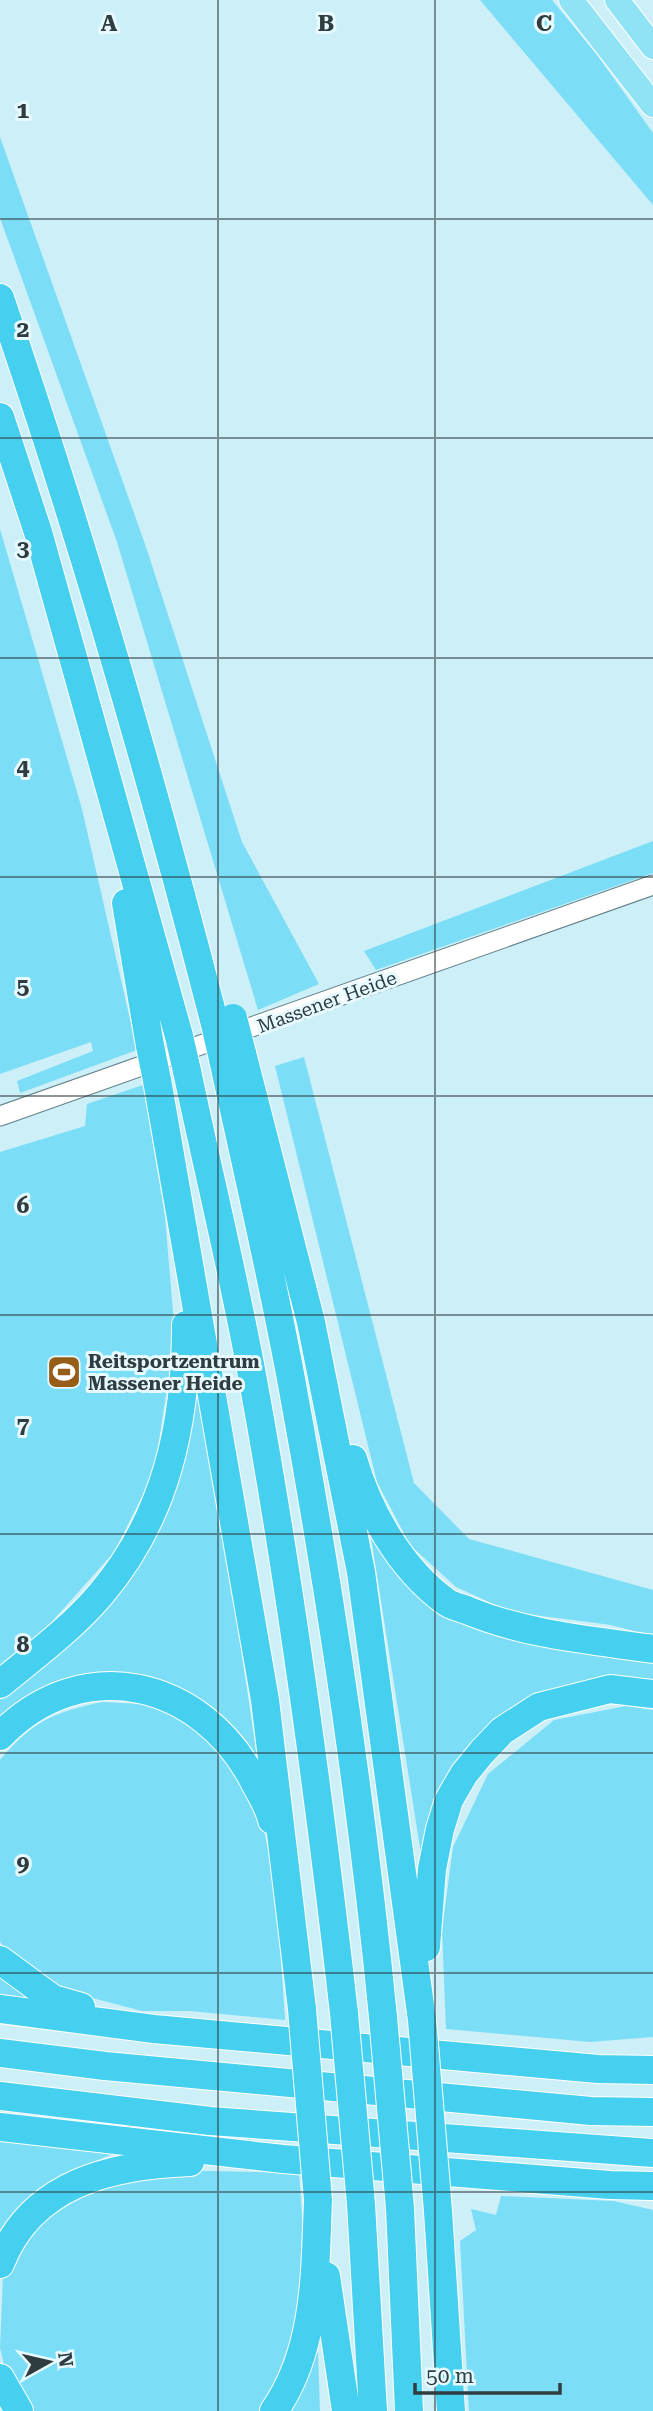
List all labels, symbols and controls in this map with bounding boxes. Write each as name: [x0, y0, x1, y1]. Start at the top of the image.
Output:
text: A: [101, 10, 118, 37]
text: B: [318, 10, 334, 37]
text: C: [536, 10, 552, 37]
text: 1: [17, 97, 30, 124]
text: 2: [17, 316, 29, 343]
text: 3: [17, 535, 30, 562]
text: 4: [17, 754, 30, 781]
street label: Massener Heide: [254, 966, 400, 1038]
text: 5: [17, 973, 30, 1000]
text: 6: [17, 1192, 30, 1219]
place label: Reitsportzentrum Massener Heide: [88, 1350, 260, 1395]
sports icon: Reitsportzentrum Massener Heide: [45, 1353, 83, 1391]
text: 7: [17, 1412, 30, 1439]
text: 8: [17, 1631, 30, 1658]
text: 9: [17, 1850, 30, 1877]
north arrow: [14, 2327, 84, 2397]
text: N: [53, 2351, 78, 2369]
scale bar: [415, 2352, 560, 2396]
text: 50 m: [426, 2364, 474, 2388]

